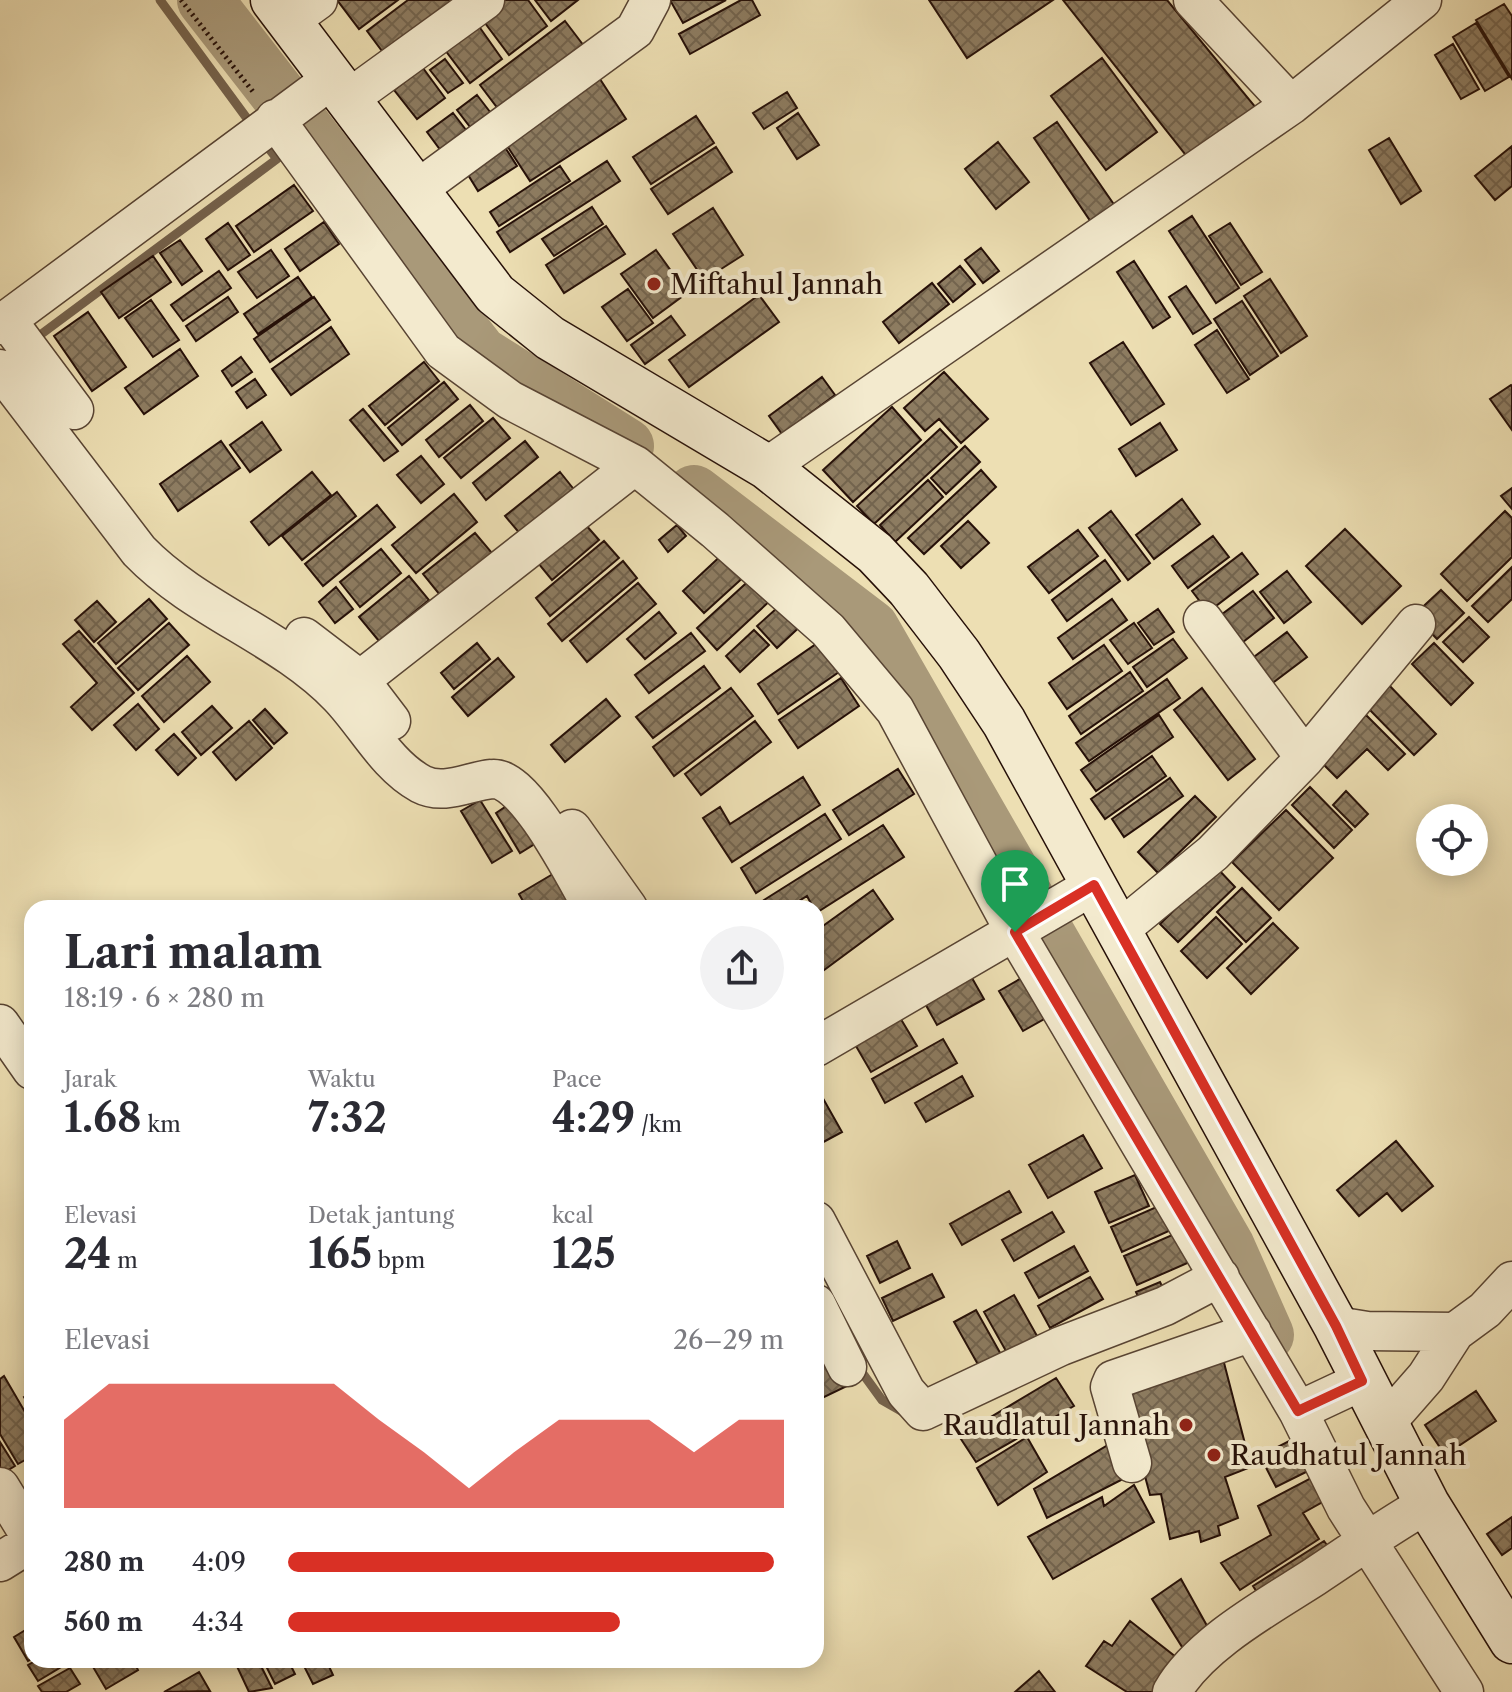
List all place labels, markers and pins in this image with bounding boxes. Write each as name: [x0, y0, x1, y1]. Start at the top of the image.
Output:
place label: Miftahul Jannah: [670, 267, 883, 301]
marker: Miftahul Jannah: [645, 275, 663, 293]
pin: [981, 850, 1049, 932]
place label: Raudlatul Jannah: [943, 1408, 1170, 1442]
marker: Raudlatul Jannah: [1177, 1416, 1195, 1434]
place label: Raudhatul Jannah: [1230, 1438, 1466, 1472]
marker: Raudhatul Jannah: [1205, 1446, 1223, 1464]

